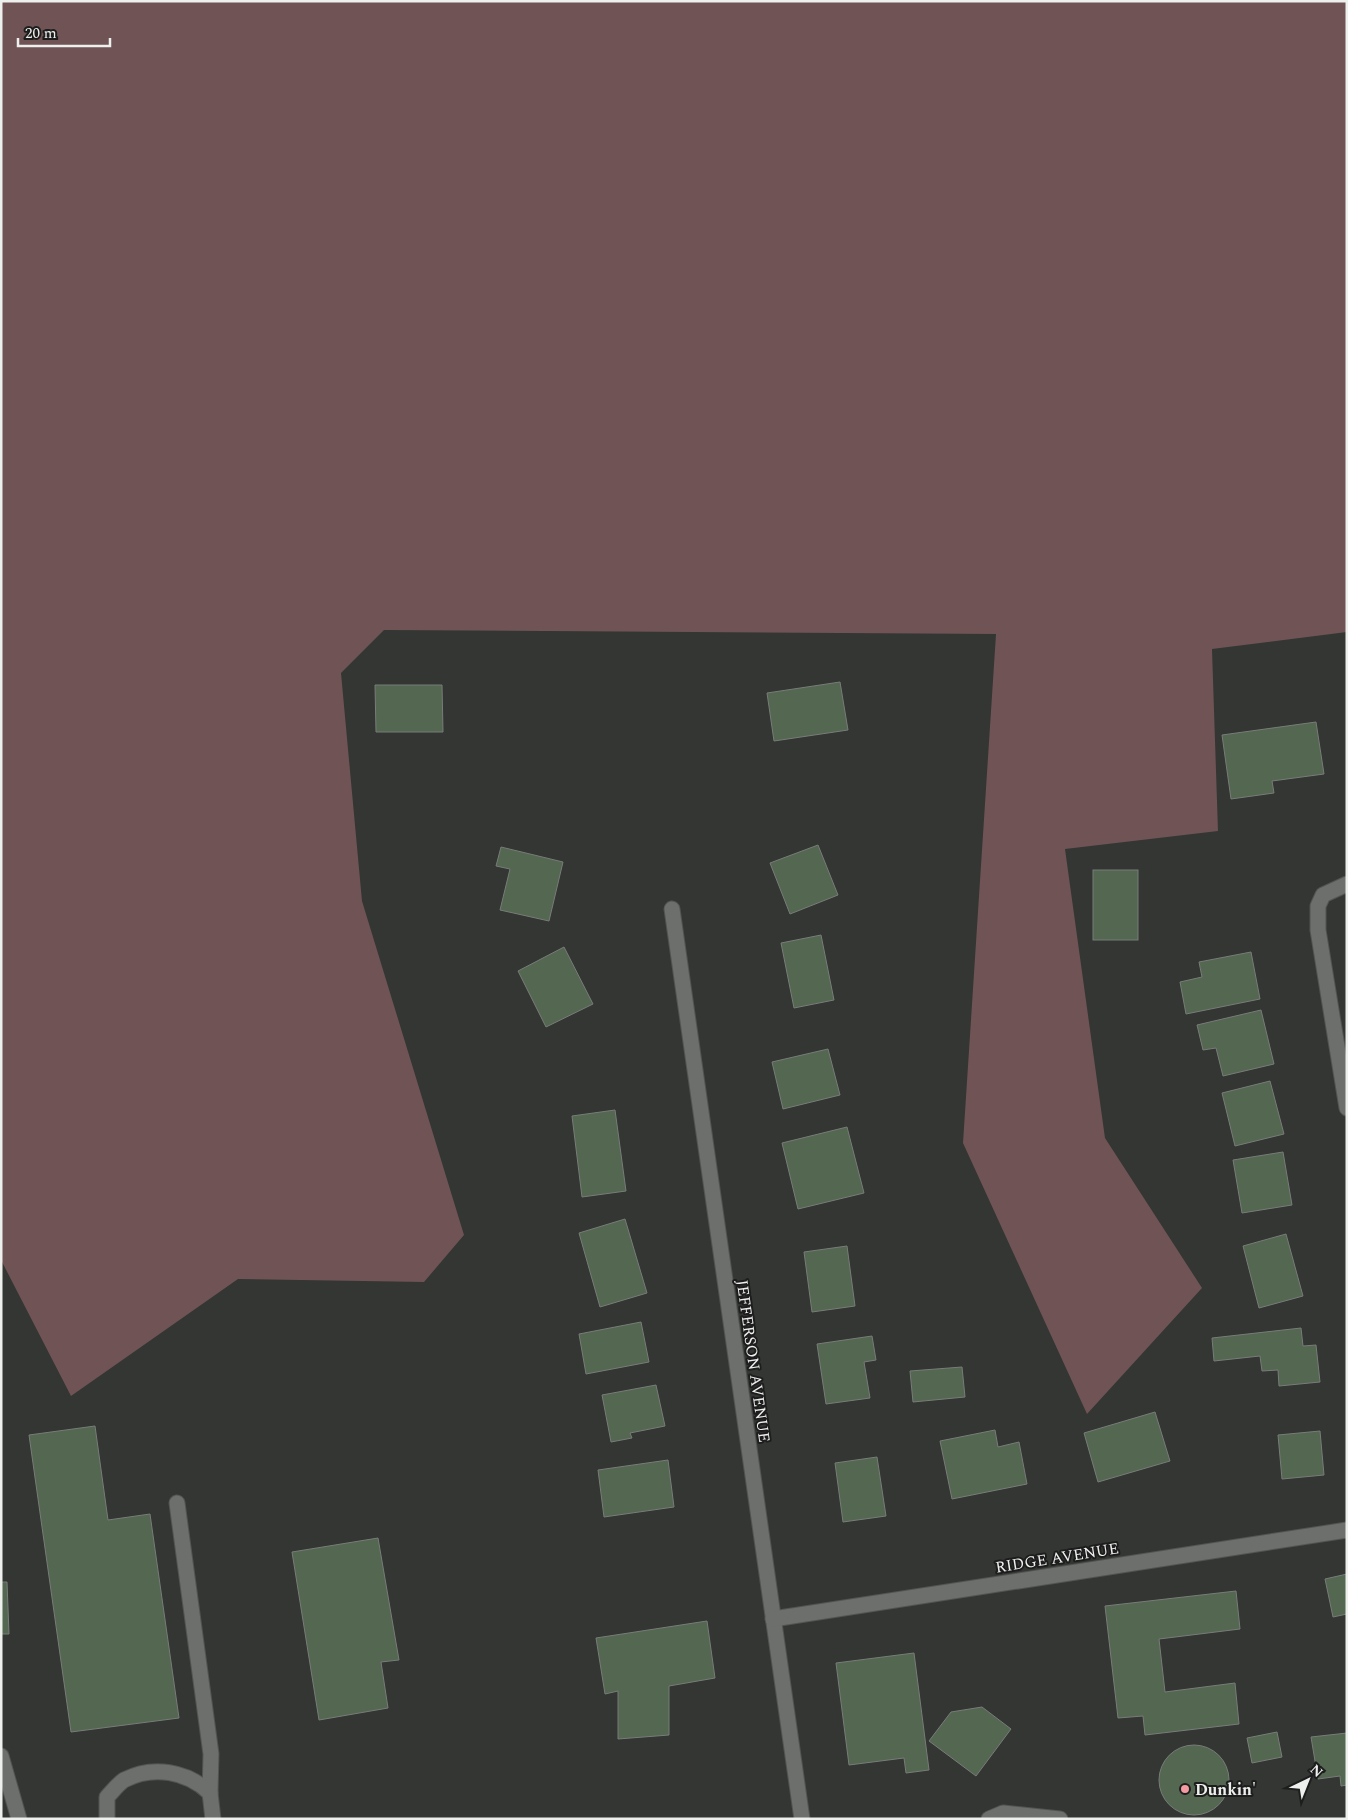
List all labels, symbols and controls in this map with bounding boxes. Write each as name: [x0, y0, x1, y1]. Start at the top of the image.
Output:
scale bar: [18, 15, 110, 47]
text: 20 m: [25, 22, 57, 45]
street label: JEFFERSON AVENUE: [730, 1278, 776, 1444]
street label: RIDGE AVENUE: [994, 1536, 1121, 1580]
north arrow: [1283, 1755, 1333, 1805]
text: N: [1305, 1759, 1328, 1782]
place label: Dunkin': [1195, 1778, 1256, 1802]
marker: Dunkin': [1179, 1783, 1191, 1795]

